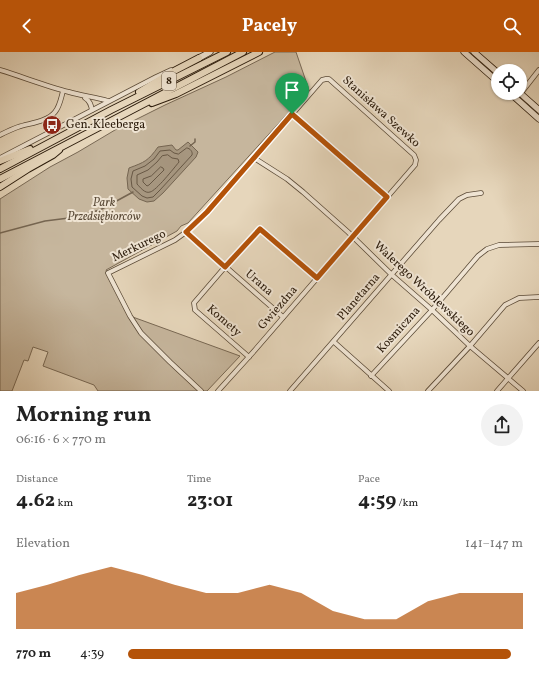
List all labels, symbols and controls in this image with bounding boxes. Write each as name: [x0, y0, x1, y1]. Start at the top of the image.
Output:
text: Pacely: [242, 14, 297, 39]
icon: back: [16, 15, 38, 37]
icon: search: [501, 15, 523, 37]
map controls: [491, 64, 527, 100]
button: locate: [491, 64, 527, 100]
road number: 8: [162, 72, 176, 90]
pin: [275, 73, 309, 114]
street label: Stanisława Szewko: [339, 73, 423, 151]
icon: arrive: [281, 79, 303, 101]
bus stop icon: Gen. Kleeberga: [41, 114, 63, 136]
place label: Gen. Kleeberga: [66, 117, 145, 133]
park label: Park Przedsiębiorców: [67, 195, 141, 225]
street label: Merkurego: [109, 226, 169, 266]
street label: Walerego Wróblewskiego: [370, 238, 478, 340]
street label: Urana: [242, 266, 276, 300]
street label: Planetarna: [334, 270, 384, 324]
street label: Gwiezdna: [254, 283, 302, 333]
street label: Komety: [203, 301, 245, 341]
street label: Kosmiczna: [374, 303, 424, 357]
text: Morning run: [16, 400, 151, 431]
button: share: [481, 404, 523, 446]
text: 06:16 · 6 × 770 m: [16, 431, 106, 449]
text: Distance: [16, 472, 58, 487]
text: Time: [187, 472, 211, 487]
text: Pace: [358, 472, 380, 487]
text: 4.62: [16, 487, 55, 515]
text: 23:01: [187, 487, 233, 515]
text: 4:59: [358, 487, 396, 515]
text: km: [55, 496, 73, 511]
text: /km: [396, 496, 418, 511]
text: Elevation: [16, 535, 70, 553]
text: 141–147 m: [465, 535, 523, 553]
text: 770 m: [16, 645, 51, 663]
text: 4:39: [80, 645, 104, 663]

